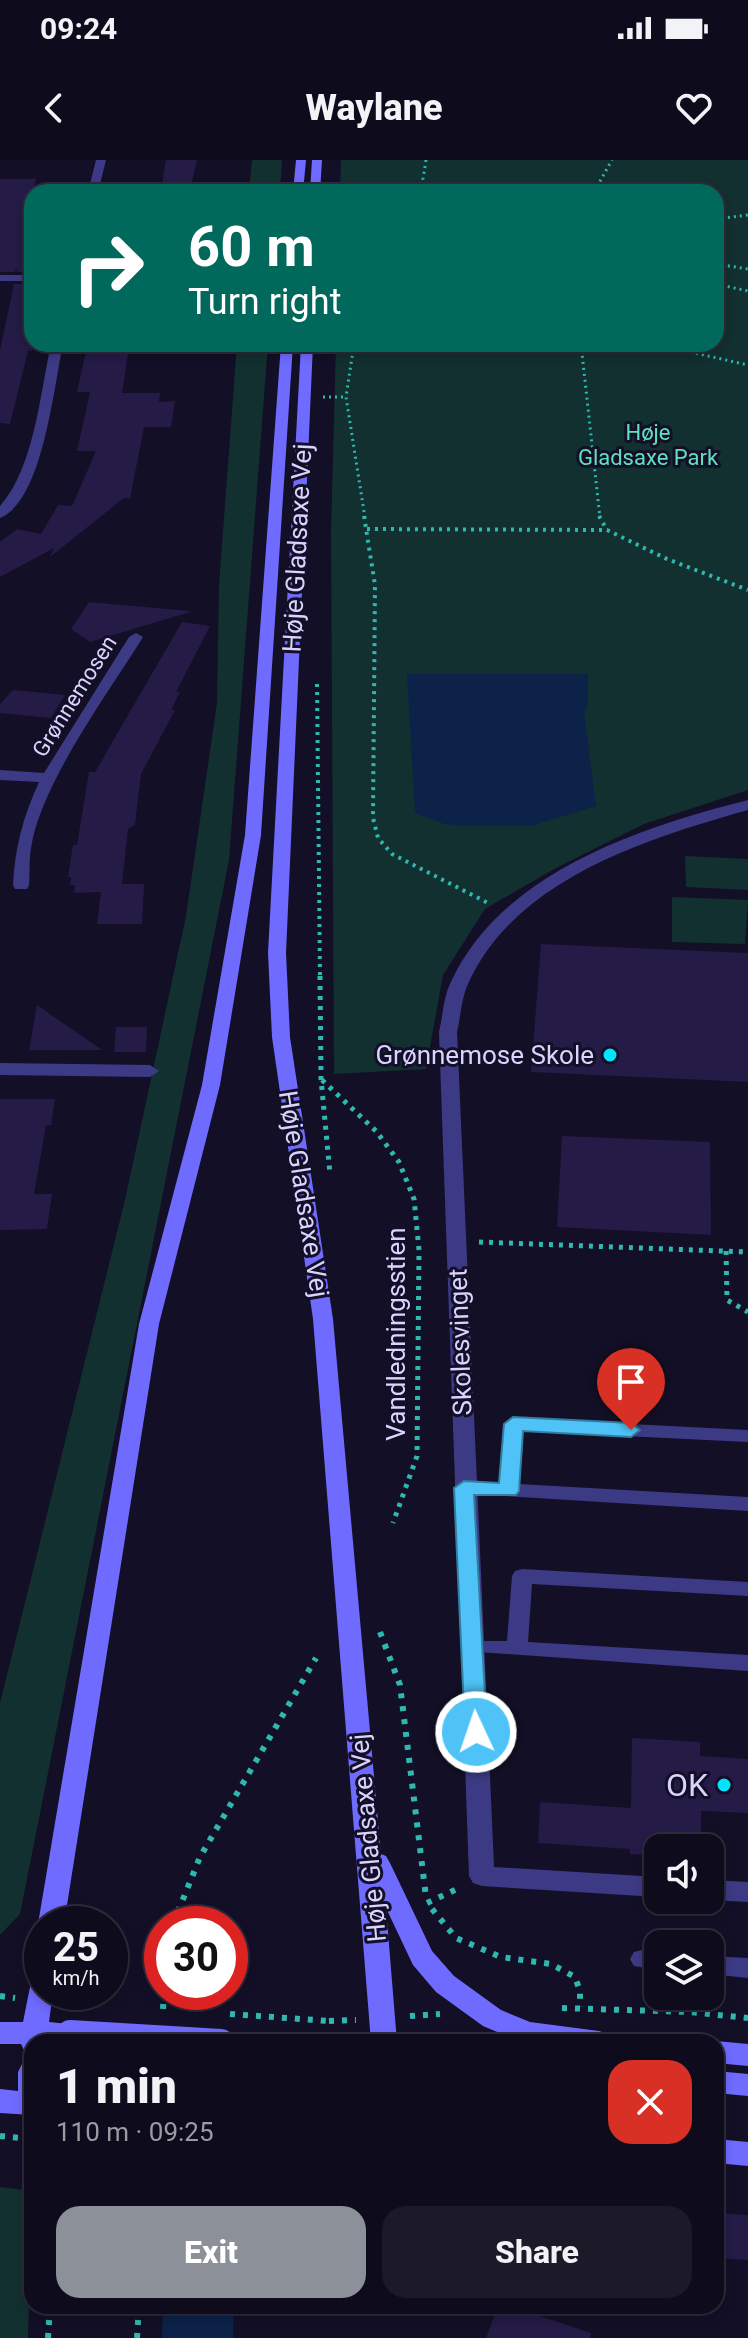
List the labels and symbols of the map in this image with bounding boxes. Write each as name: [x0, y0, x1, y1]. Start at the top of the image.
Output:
park label: Høje Gladsaxe Park: [578, 420, 719, 470]
street label: Høje Gladsaxe Vej: [277, 443, 317, 653]
street label: Grønnemosen: [27, 631, 122, 761]
place label: Grønnemose Skole: [375, 1040, 594, 1070]
marker: Grønnemose Skole: [601, 1046, 619, 1064]
street label: Høje Gladsaxe Vej: [273, 1088, 335, 1300]
street label: Vandledningsstien: [381, 1227, 411, 1441]
street label: Skolesvinget: [442, 1268, 478, 1416]
pin: [597, 1348, 665, 1430]
position arrow: [434, 1690, 518, 1774]
street label: Høje Gladsaxe Vej: [344, 1733, 392, 1943]
place label: OK: [666, 1766, 709, 1804]
marker: OK: [715, 1776, 733, 1794]
speed limit sign: 30: [144, 1906, 248, 2010]

